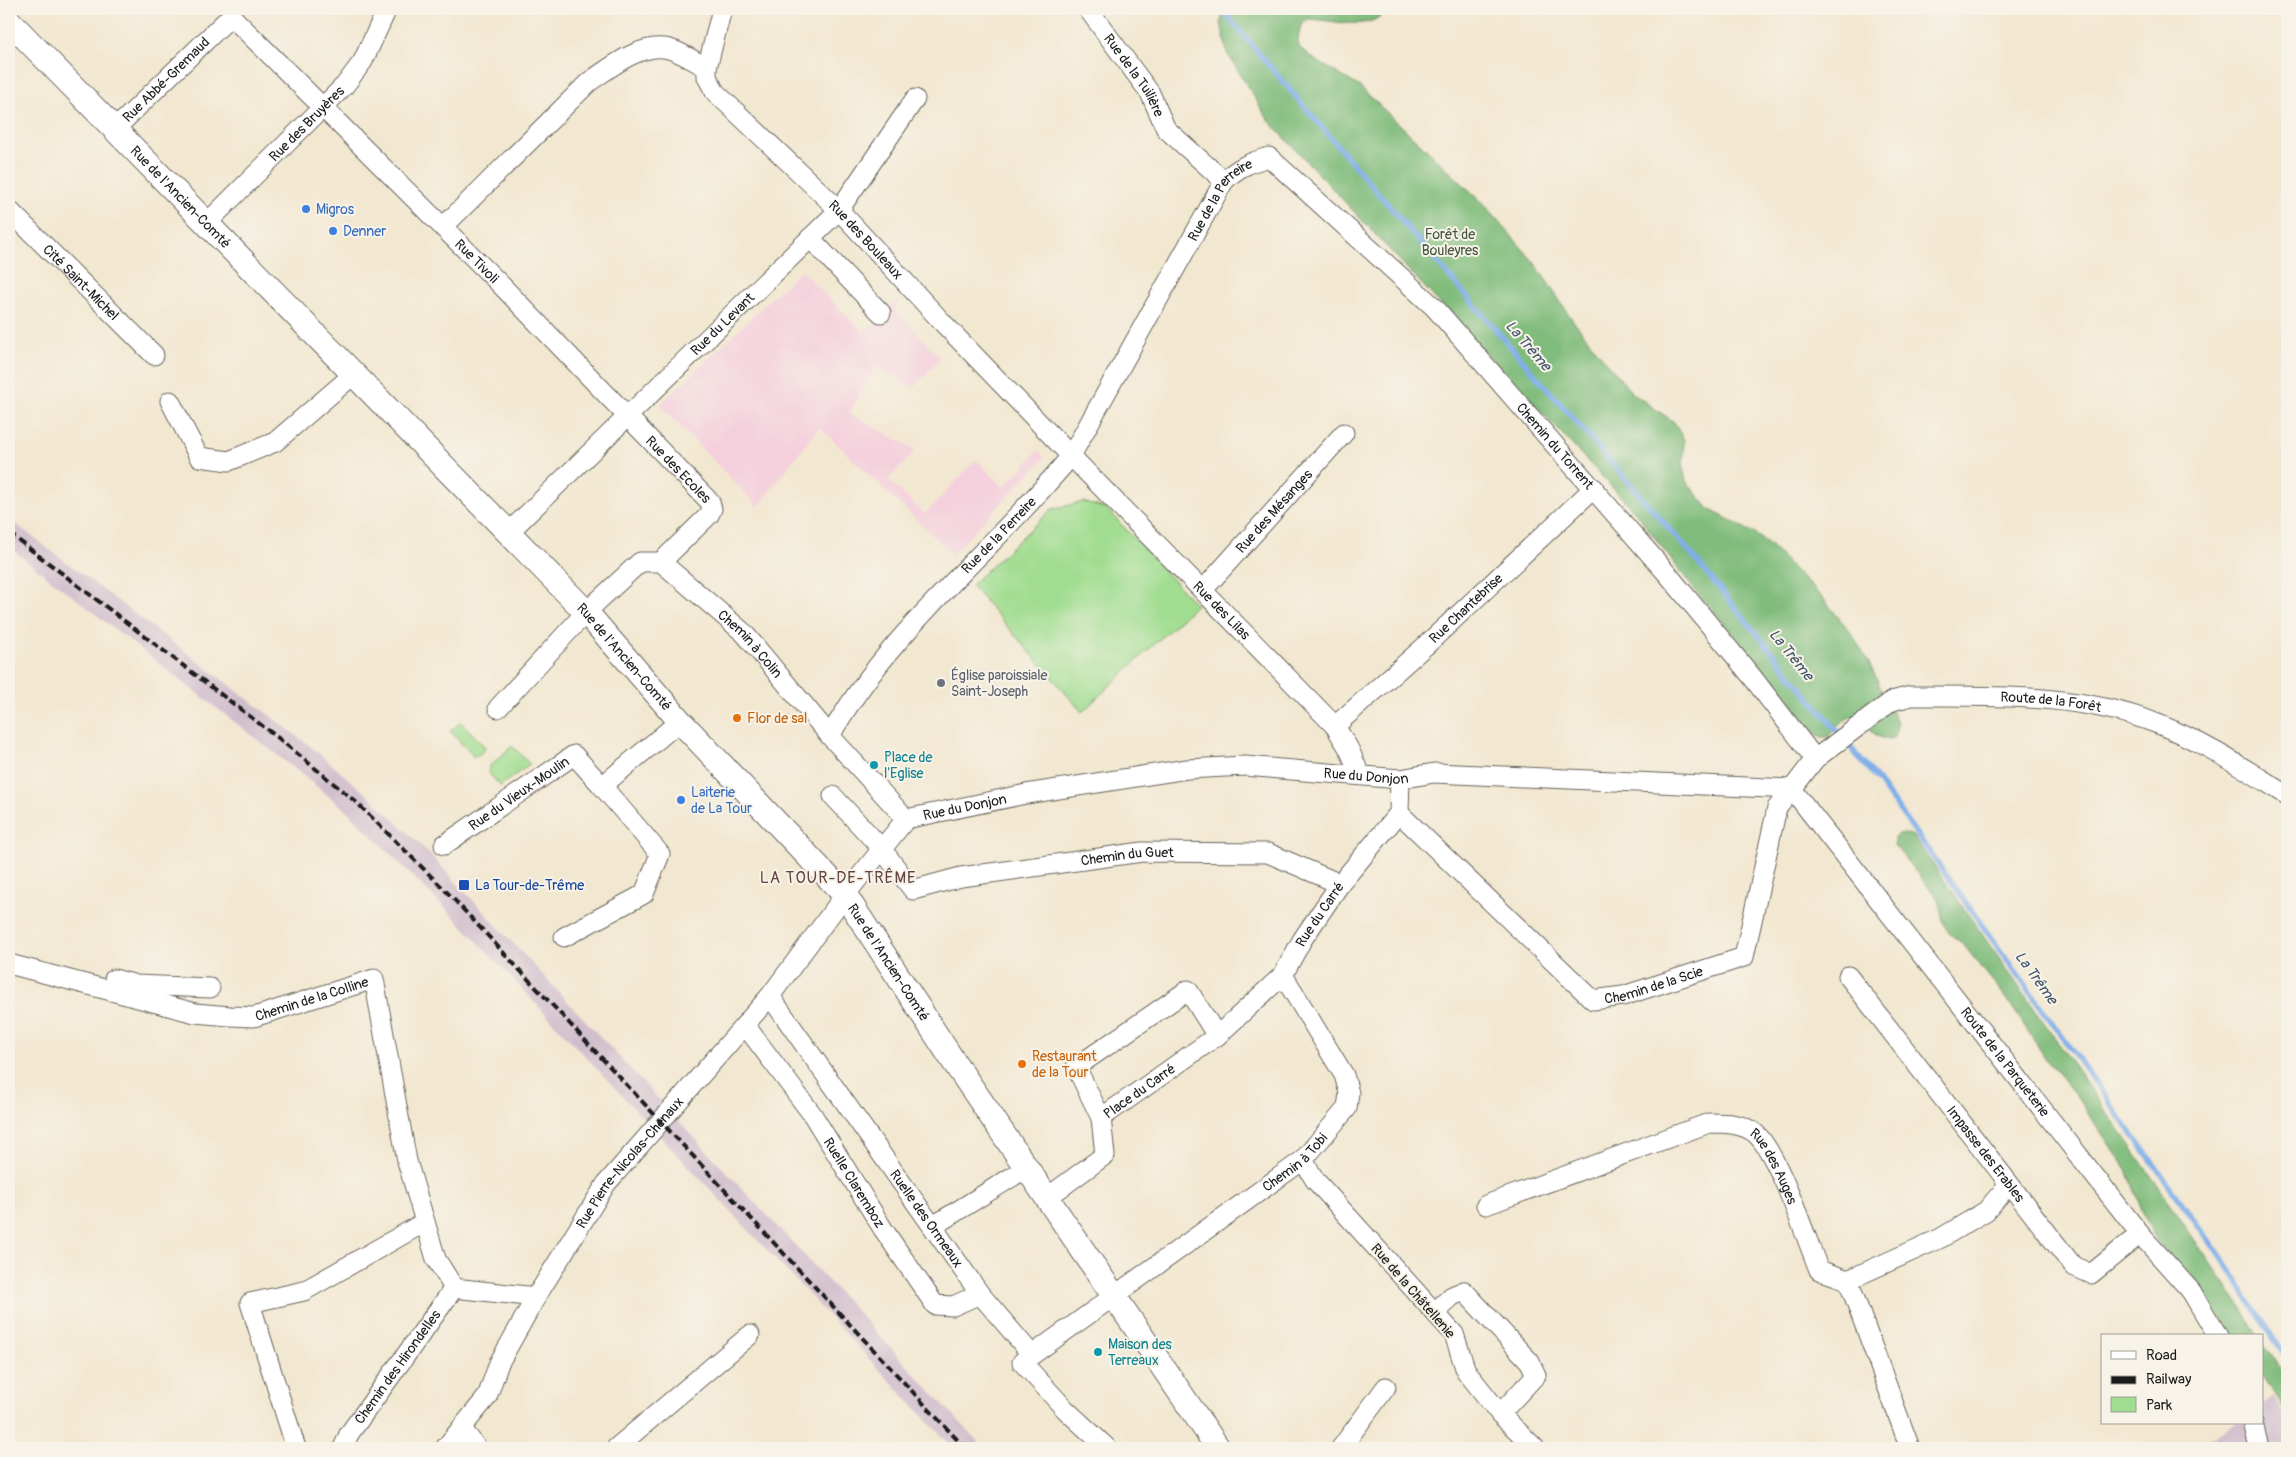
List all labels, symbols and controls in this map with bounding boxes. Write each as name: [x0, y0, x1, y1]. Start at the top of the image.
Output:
street label: Rue de la Tuilière: [1101, 30, 1168, 119]
street label: Rue Abbé-Gremaud: [119, 33, 213, 126]
street label: Rue des Bruyères: [265, 82, 348, 165]
street label: Rue de l'Ancien-Comté: [127, 142, 235, 252]
street label: Rue de la Perreire: [1184, 155, 1255, 244]
street label: Rue des Bouleaux: [825, 196, 907, 282]
place label: Migros: [316, 201, 355, 218]
marker: Migros: [300, 203, 312, 215]
place label: Denner: [343, 223, 386, 240]
marker: Denner: [327, 225, 339, 237]
park label: Forêt de Bouleyres: [1422, 226, 1479, 259]
street label: Rue Tivoli: [451, 235, 503, 287]
street label: Cité Saint-Michel: [40, 241, 123, 324]
street label: Rue du Levant: [687, 289, 758, 359]
water label: La Trême: [1501, 317, 1556, 376]
street label: Chemin du Torrent: [1513, 399, 1598, 493]
street label: Rue des Ecoles: [642, 432, 715, 507]
street label: Rue des Mésanges: [1232, 465, 1316, 556]
street label: Rue de la Perreire: [958, 493, 1040, 577]
street label: Rue Chantebrise: [1425, 570, 1506, 646]
street label: Rue des Lilas: [1190, 578, 1255, 644]
street label: Rue de l'Ancien-Comté: [573, 599, 676, 714]
street label: Chemin à Colin: [714, 606, 786, 681]
water label: La Trême: [1765, 625, 1818, 686]
place label: Église paroissiale Saint-Joseph: [951, 666, 1048, 700]
marker: Église paroissiale Saint-Joseph: [935, 677, 947, 689]
street label: Route de la Forêt: [2000, 688, 2103, 716]
place label: Flor de sal: [747, 710, 807, 727]
marker: Flor de sal: [731, 712, 743, 724]
place label: Place de l'Eglise: [884, 749, 933, 782]
street label: Rue du Vieux-Moulin: [465, 753, 572, 834]
marker: Place de l'Eglise: [868, 759, 880, 771]
street label: Rue du Donjon: [1323, 764, 1410, 788]
place label: Laiterie de La Tour: [691, 784, 752, 817]
street label: Rue du Donjon: [922, 790, 1008, 824]
marker: Laiterie de La Tour: [675, 794, 687, 806]
street label: Chemin du Guet: [1080, 843, 1174, 869]
district label: LA TOUR-DE-TRÊME: [760, 867, 916, 888]
place label: La Tour-de-Trême: [475, 877, 584, 894]
marker: La Tour-de-Trême: [457, 878, 471, 892]
street label: Rue du Carré: [1292, 878, 1348, 949]
street label: Rue de l'Ancien-Comté: [844, 900, 933, 1024]
water label: La Trême: [2010, 948, 2062, 1009]
street label: Chemin de la Scie: [1603, 962, 1705, 1007]
street label: Chemin de la Colline: [253, 973, 370, 1025]
street label: Route de la Parqueterie: [1957, 1004, 2053, 1120]
place label: Restaurant de la Tour: [1032, 1048, 1097, 1081]
marker: Restaurant de la Tour: [1016, 1058, 1028, 1070]
street label: Place du Carré: [1100, 1060, 1179, 1122]
street label: Rue Pierre-Nicolas-Chenaux: [572, 1093, 687, 1231]
street label: Impasse des Erables: [1943, 1102, 2029, 1206]
street label: Rue des Auges: [1747, 1124, 1801, 1207]
street label: Chemin à Tobi: [1259, 1129, 1331, 1195]
street label: Ruelle Claremboz: [820, 1134, 889, 1231]
street label: Ruelle des Ormeaux: [886, 1166, 967, 1270]
street label: Rue de la Châtellenie: [1367, 1240, 1459, 1342]
street label: Chemin des Hirondelles: [351, 1306, 444, 1427]
legend: [2101, 1334, 2264, 1424]
place label: Maison des Terreaux: [1108, 1336, 1173, 1369]
marker: Maison des Terreaux: [1092, 1346, 1104, 1358]
text: Road: [2146, 1346, 2177, 1365]
text: Railway: [2146, 1370, 2192, 1389]
text: Park: [2146, 1396, 2173, 1415]

